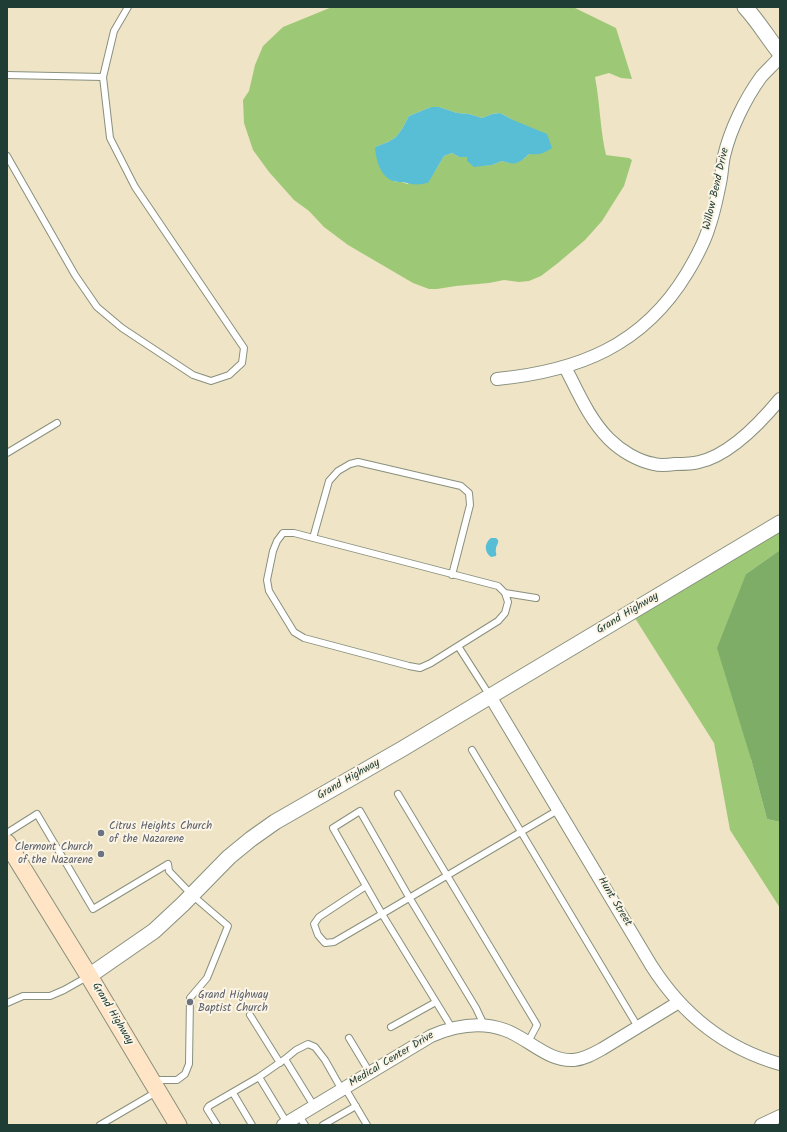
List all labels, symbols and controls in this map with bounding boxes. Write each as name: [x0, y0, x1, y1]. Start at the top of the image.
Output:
street label: Willow Bend Drive: [701, 147, 733, 231]
street label: Grand Highway: [595, 590, 661, 638]
street label: Grand Highway: [315, 757, 383, 803]
place label: Citrus Heights Church of the Nazarene: [109, 820, 212, 846]
marker: Citrus Heights Church of the Nazarene: [96, 828, 106, 838]
place label: Clermont Church of the Nazarene: [15, 841, 93, 867]
marker: Clermont Church of the Nazarene: [96, 849, 106, 859]
street label: Hunt Street: [594, 875, 634, 929]
street label: Grand Highway: [88, 981, 136, 1047]
place label: Grand Highway Baptist Church: [198, 989, 268, 1015]
marker: Grand Highway Baptist Church: [185, 997, 195, 1007]
street label: Medical Center Drive: [347, 1029, 437, 1091]

